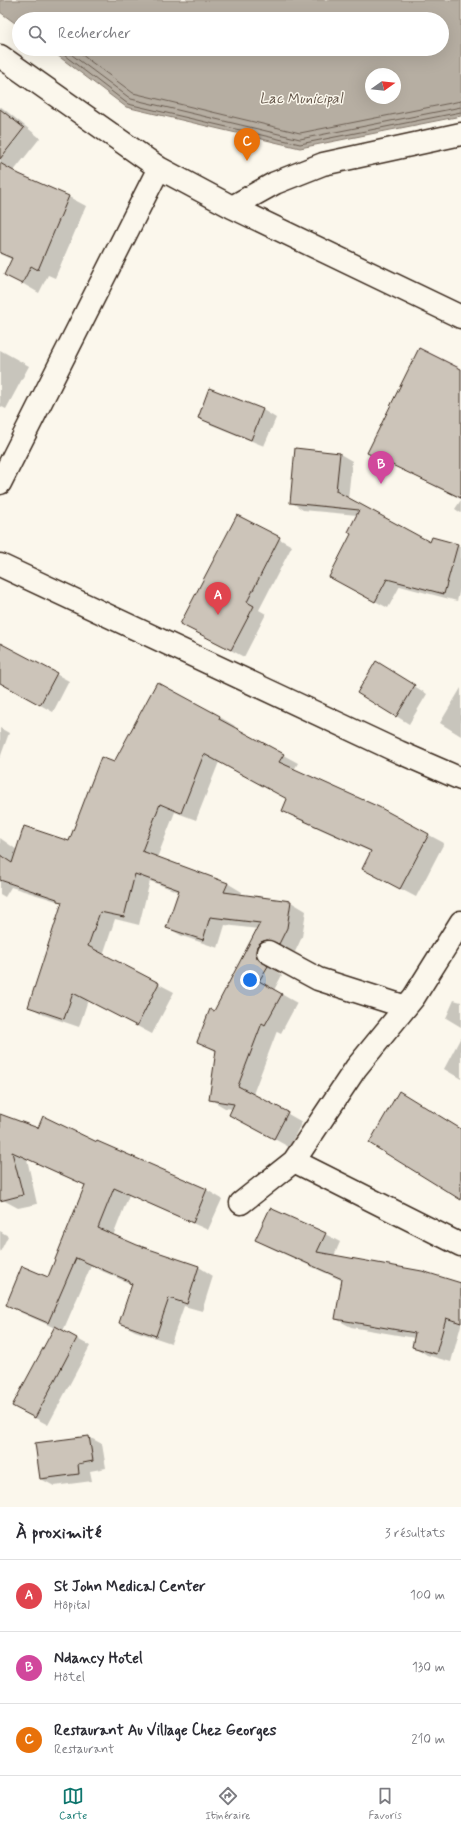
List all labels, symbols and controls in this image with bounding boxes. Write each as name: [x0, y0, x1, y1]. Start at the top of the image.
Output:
search box: [12, 12, 449, 56]
icon: search: [26, 23, 48, 45]
text: Rechercher: [58, 24, 131, 44]
north arrow: [365, 68, 401, 104]
water label: Lac Municipal: [259, 89, 344, 109]
pin: C: [234, 128, 260, 161]
pin: B: [368, 451, 394, 484]
pin: A: [205, 582, 231, 615]
your location: [240, 970, 260, 990]
text: À proximité: [16, 1522, 101, 1544]
text: 3 résultats: [385, 1525, 445, 1542]
text: St John Medical Center: [54, 1577, 206, 1597]
text: A: [25, 1587, 33, 1604]
text: 100 m: [410, 1587, 445, 1604]
text: Hôpital: [54, 1597, 90, 1614]
text: Ndancy Hotel: [54, 1649, 143, 1669]
text: B: [25, 1659, 33, 1676]
text: 130 m: [412, 1659, 445, 1676]
text: Hôtel: [54, 1669, 85, 1686]
text: Restaurant Au Village Chez Georges: [54, 1721, 277, 1741]
text: C: [24, 1731, 34, 1748]
text: 210 m: [411, 1731, 445, 1748]
text: Restaurant: [54, 1741, 114, 1758]
tab: Carte: [59, 1785, 87, 1823]
tab: Itinéraire: [205, 1785, 250, 1823]
tab: Favoris: [369, 1785, 402, 1823]

